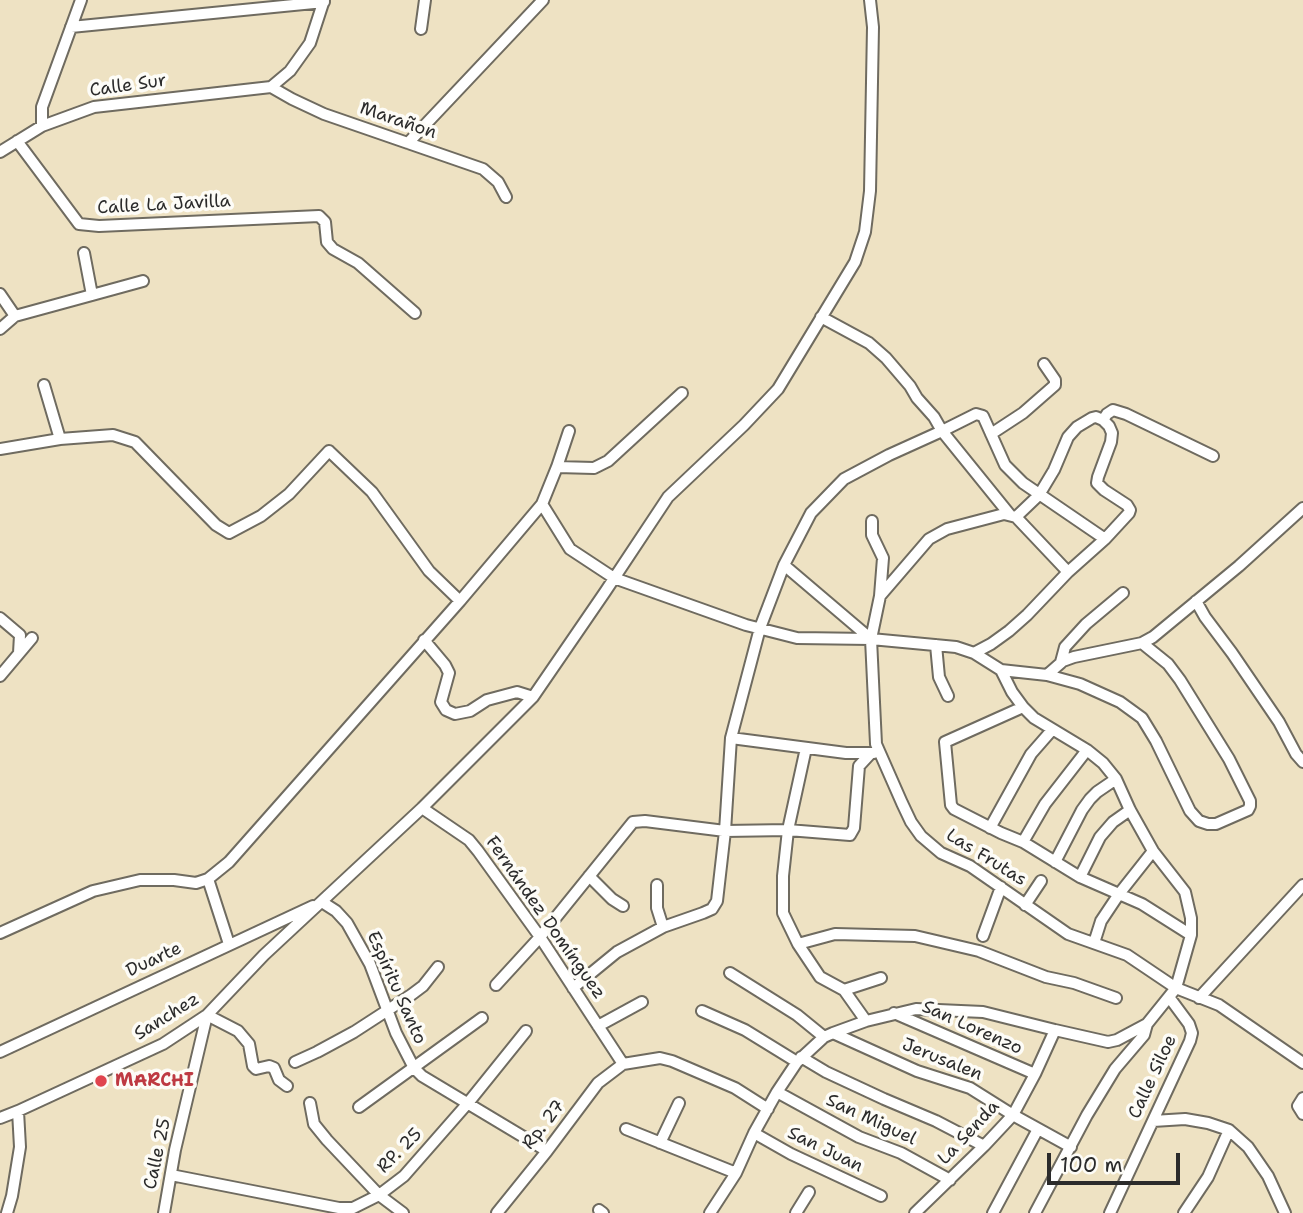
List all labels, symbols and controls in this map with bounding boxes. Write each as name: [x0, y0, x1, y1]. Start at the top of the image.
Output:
street label: Calle Sur: [88, 70, 168, 102]
street label: Marañon: [357, 98, 439, 144]
street label: Calle La Javilla: [97, 191, 231, 219]
street label: Las Frutas: [942, 825, 1030, 891]
street label: Fernández Domínguez: [481, 832, 609, 1004]
street label: Espíritu Santo: [362, 928, 430, 1048]
street label: Duarte: [123, 938, 185, 982]
street label: Sanchez: [131, 989, 203, 1045]
street label: San Lorenzo: [918, 996, 1026, 1060]
street label: Calle Siloe: [1124, 1032, 1182, 1122]
street label: Jerusalen: [899, 1034, 985, 1086]
place label: MARCHI: [115, 1070, 194, 1092]
marker: MARCHI: [93, 1073, 109, 1089]
street label: San Miguel: [823, 1090, 919, 1150]
street label: Rp. 27: [518, 1096, 570, 1154]
street label: La Senda: [934, 1096, 1004, 1170]
street label: Calle 25: [140, 1116, 176, 1192]
street label: San Juan: [784, 1122, 866, 1178]
street label: RP. 25: [373, 1124, 427, 1178]
scale bar: [1051, 1140, 1184, 1184]
text: 100 m: [1060, 1151, 1123, 1179]

